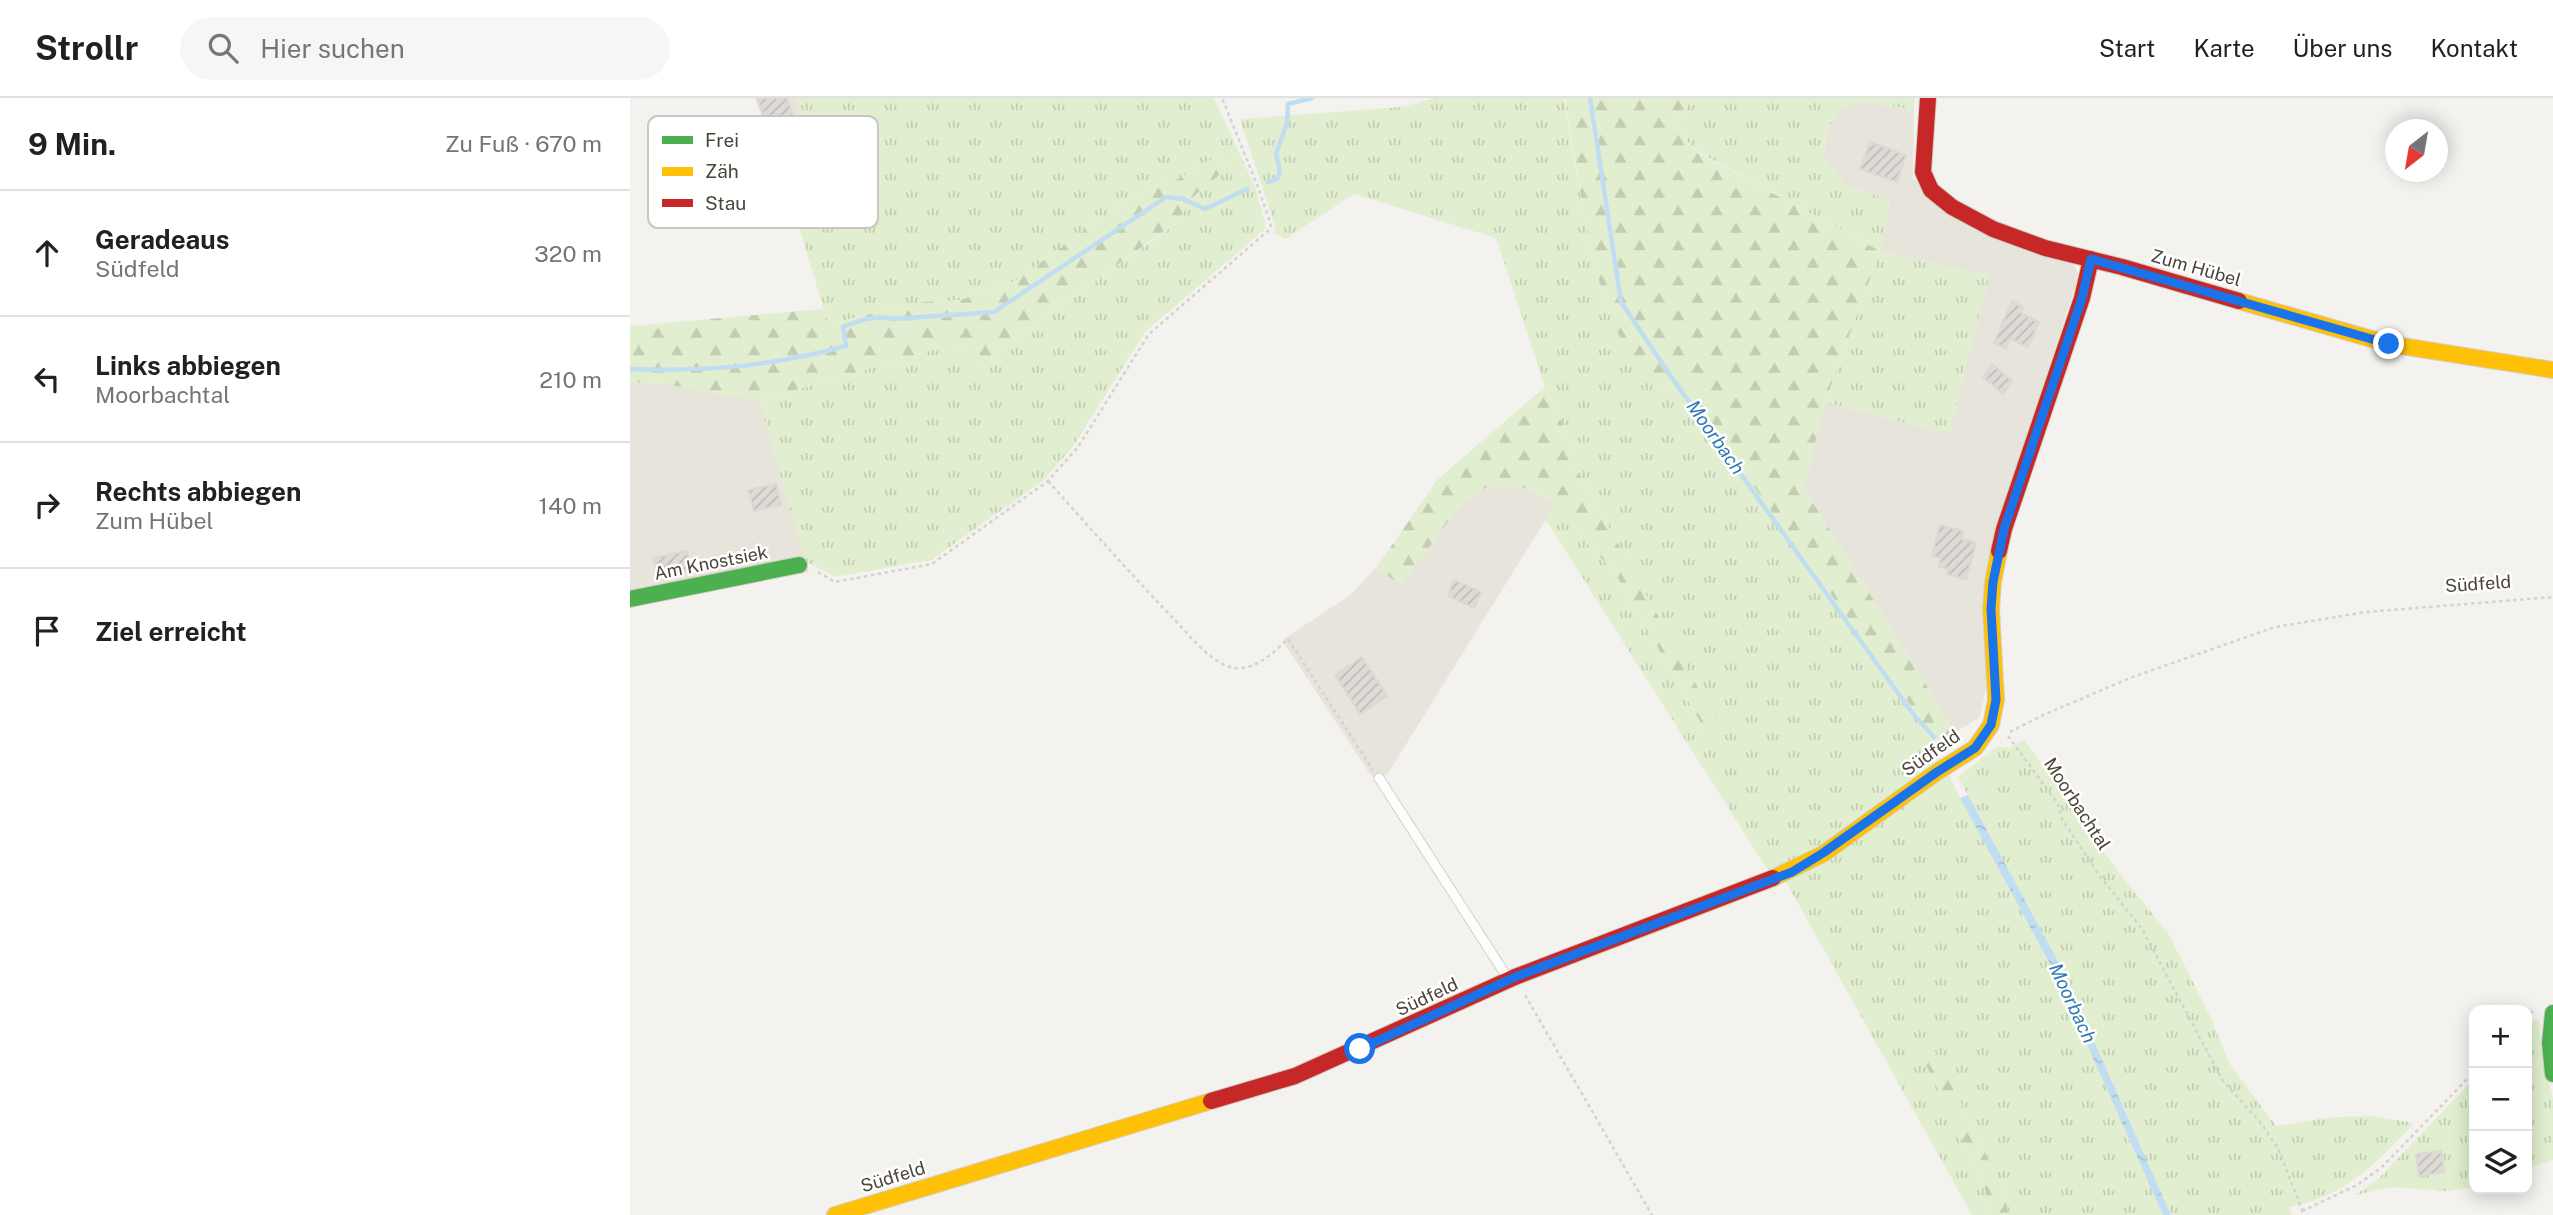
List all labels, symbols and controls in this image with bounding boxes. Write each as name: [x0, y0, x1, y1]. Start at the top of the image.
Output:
search box: [180, 17, 670, 80]
text: Strollr: [35, 29, 138, 67]
icon: search: [204, 29, 242, 67]
text: Hier suchen: [260, 33, 405, 64]
text: Start: [2099, 34, 2155, 62]
text: Karte: [2193, 34, 2255, 62]
text: Über uns: [2293, 34, 2392, 62]
text: Kontakt: [2430, 34, 2518, 62]
legend: [648, 116, 878, 228]
north arrow: [2385, 119, 2448, 182]
text: 9 Min.: [28, 126, 116, 162]
text: Frei: [705, 129, 739, 151]
text: Zu Fuß · 670 m: [445, 130, 602, 157]
text: Zäh: [705, 160, 739, 182]
text: Stau: [705, 192, 746, 214]
text: Geradeaus: [95, 224, 230, 255]
icon: ahead: [28, 234, 66, 272]
text: 320 m: [534, 240, 602, 267]
street label: Zum Hübel: [2149, 245, 2244, 290]
text: Südfeld: [95, 255, 180, 282]
route end: [2373, 328, 2404, 359]
text: Links abbiegen: [95, 350, 281, 381]
icon: left: [28, 360, 66, 398]
text: 210 m: [539, 366, 602, 393]
text: Moorbachtal: [95, 381, 230, 408]
water label: Moorbach: [1682, 396, 1750, 478]
text: Rechts abbiegen: [95, 476, 301, 507]
icon: right: [28, 486, 66, 524]
text: 140 m: [539, 492, 602, 519]
text: Zum Hübel: [95, 507, 213, 534]
street label: Am Knostsiek: [652, 541, 769, 584]
street label: Südfeld: [2444, 571, 2512, 596]
icon: arrive: [28, 612, 66, 650]
text: Ziel erreicht: [95, 616, 247, 647]
street label: Südfeld: [1898, 725, 1964, 780]
street label: Moorbachtal: [2040, 754, 2115, 854]
water label: Moorbach: [2045, 960, 2101, 1046]
street label: Südfeld: [1392, 973, 1461, 1020]
map controls: [2469, 1005, 2532, 1194]
button: +: [2469, 1005, 2532, 1068]
route start: [1344, 1033, 1375, 1064]
button: −: [2469, 1068, 2532, 1131]
button: layers: [2469, 1131, 2532, 1194]
street label: Südfeld: [858, 1157, 928, 1196]

